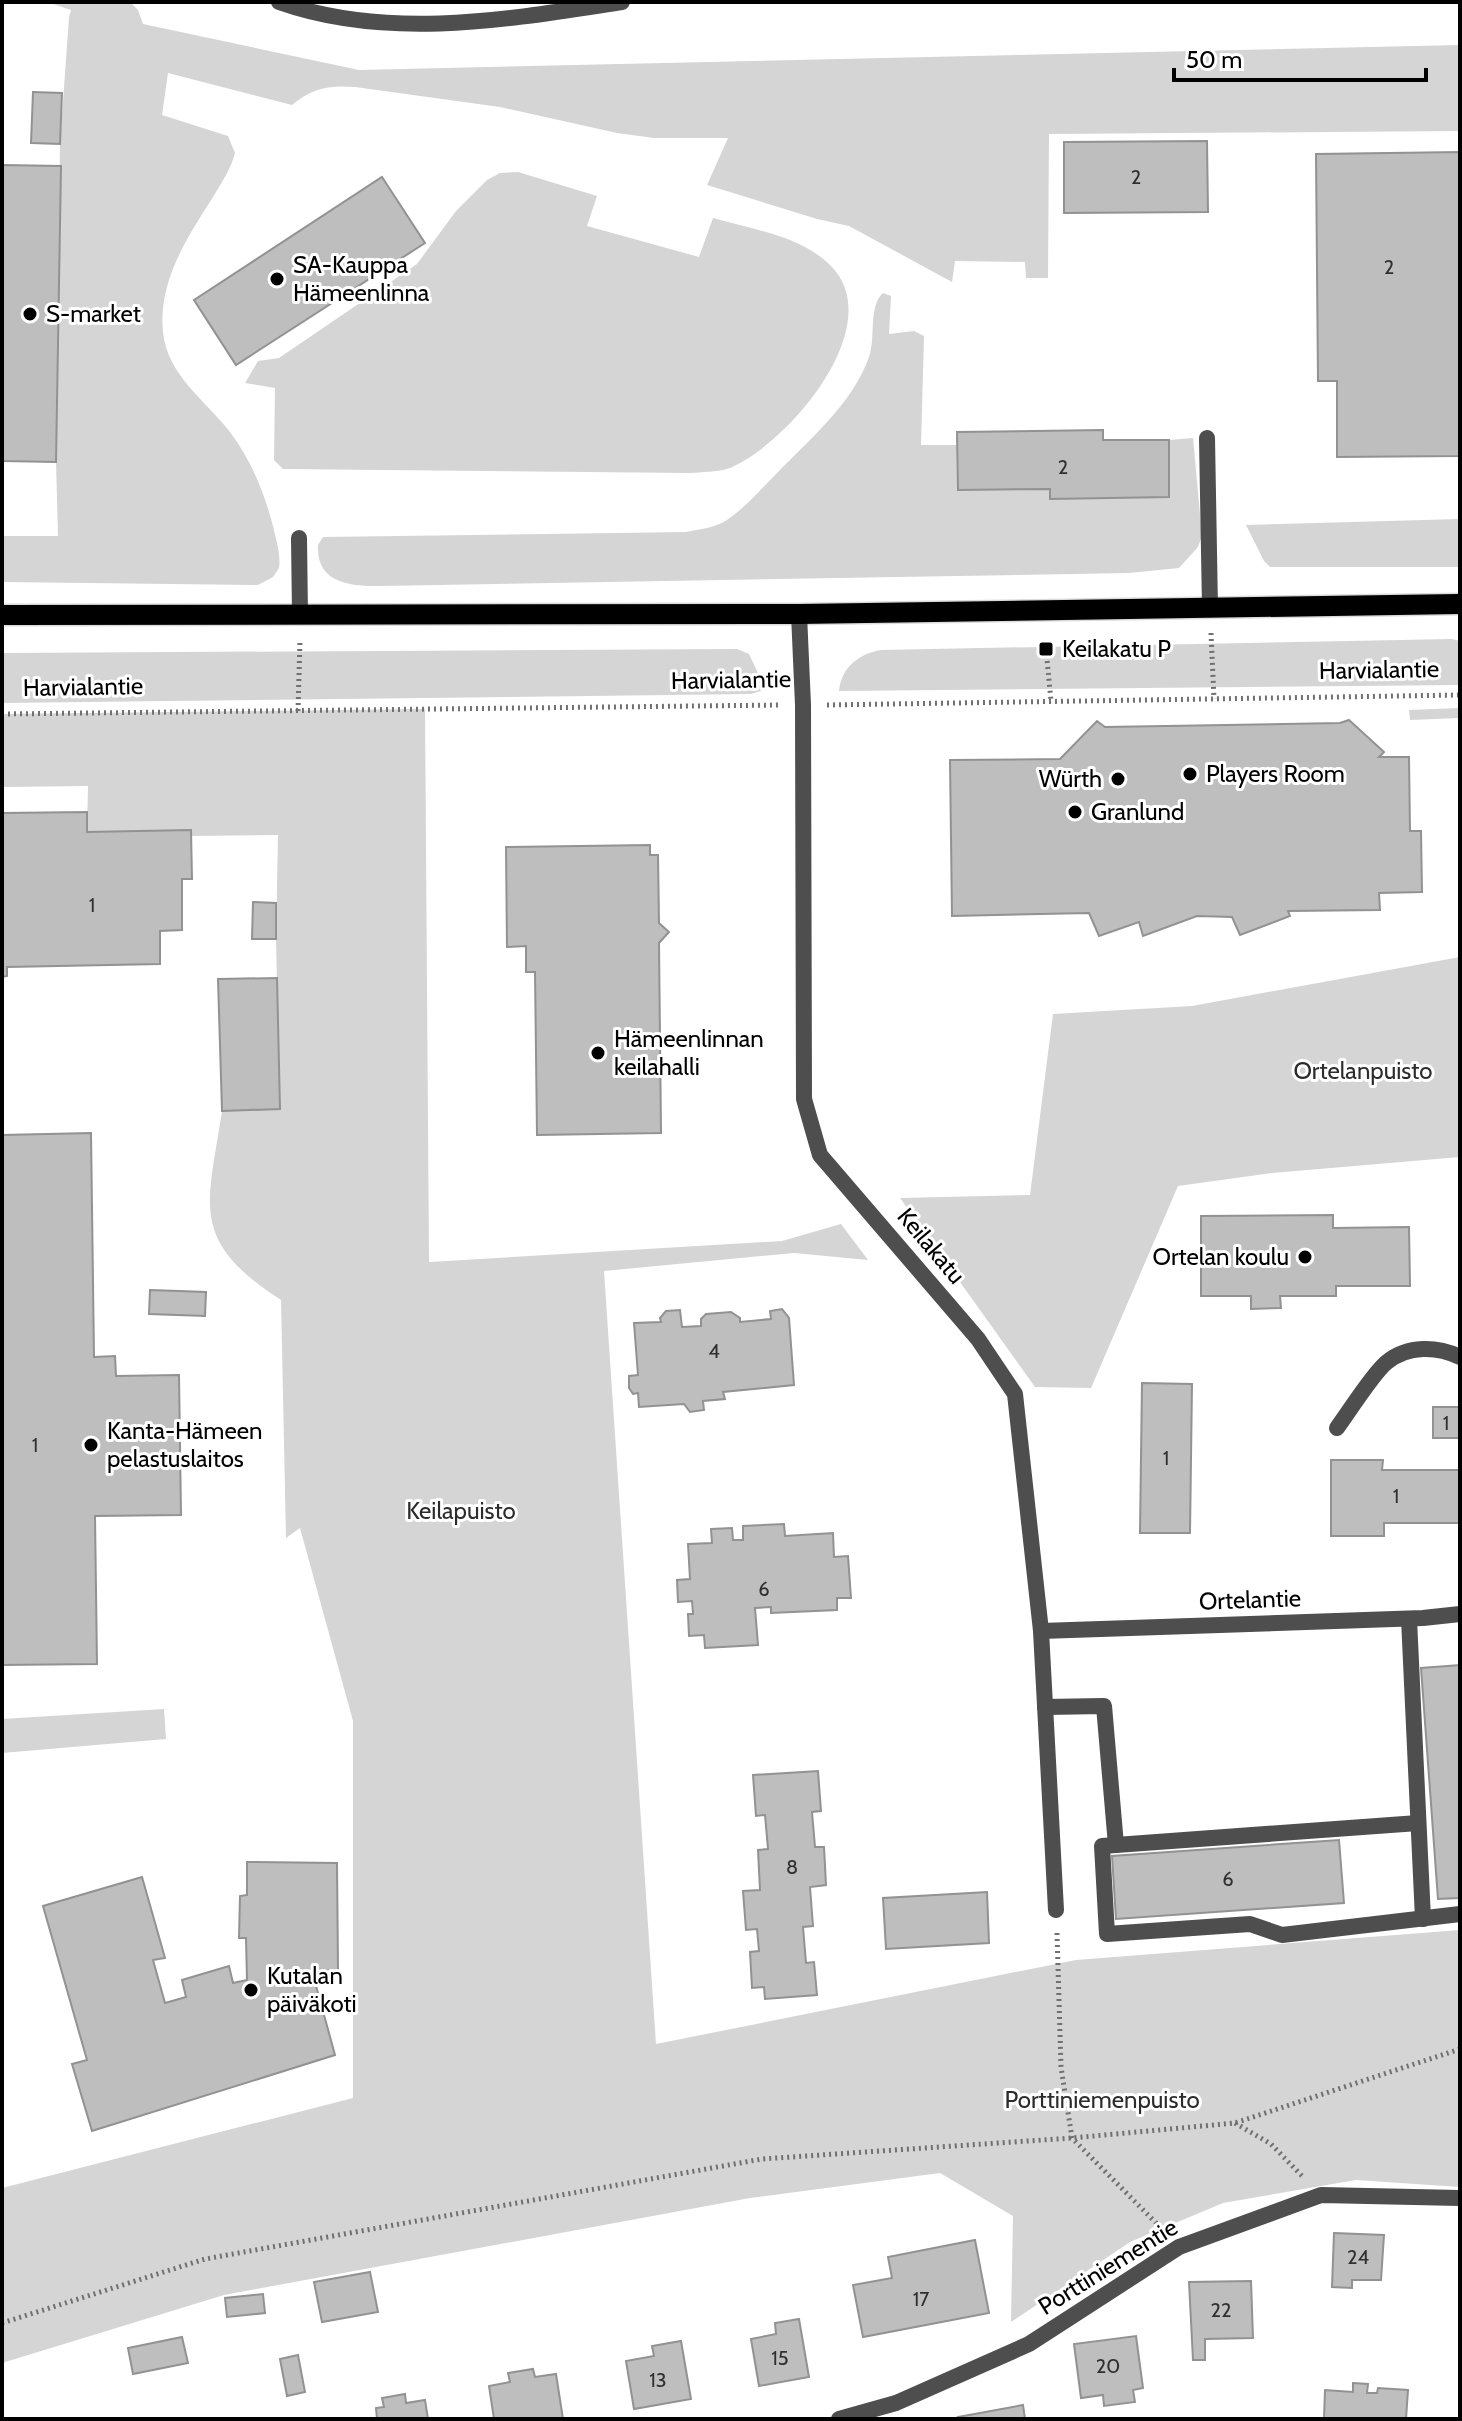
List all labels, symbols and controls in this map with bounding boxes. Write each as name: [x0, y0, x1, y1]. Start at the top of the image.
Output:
scale bar: [1174, 32, 1426, 82]
text: 50 m: [1186, 45, 1242, 74]
house number: 2: [1131, 165, 1141, 189]
place label: SA-Kauppa Hämeenlinna: [293, 250, 430, 307]
house number: 2: [1384, 255, 1394, 279]
marker: SA-Kauppa Hämeenlinna: [268, 270, 286, 288]
place label: S-market: [46, 299, 141, 328]
marker: S-market: [21, 305, 39, 323]
house number: 2: [1058, 455, 1068, 479]
place label: Keilakatu P: [1062, 634, 1171, 663]
marker: Keilakatu P: [1037, 640, 1055, 658]
street label: Harvialantie: [1319, 654, 1439, 685]
street label: Harvialantie: [671, 664, 791, 695]
street label: Harvialantie: [23, 671, 143, 702]
place label: Players Room: [1206, 759, 1345, 788]
place label: Würth: [1039, 764, 1102, 793]
marker: Players Room: [1181, 765, 1199, 783]
marker: Würth: [1109, 770, 1127, 788]
place label: Granlund: [1091, 797, 1184, 826]
marker: Granlund: [1066, 803, 1084, 821]
house number: 1: [89, 893, 95, 917]
place label: Hämeenlinnan keilahalli: [614, 1024, 764, 1081]
marker: Hämeenlinnan keilahalli: [589, 1044, 607, 1062]
park label: Ortelanpuisto: [1294, 1056, 1432, 1085]
street label: Keilakatu: [891, 1202, 971, 1289]
place label: Ortelan koulu: [1153, 1242, 1289, 1271]
marker: Ortelan koulu: [1296, 1248, 1314, 1266]
house number: 4: [708, 1339, 720, 1363]
house number: 1: [1443, 1411, 1449, 1435]
place label: Kanta-Hämeen pelastuslaitos: [107, 1416, 262, 1473]
house number: 1: [32, 1433, 38, 1457]
marker: Kanta-Hämeen pelastuslaitos: [82, 1436, 100, 1454]
house number: 1: [1163, 1446, 1169, 1470]
house number: 1: [1393, 1484, 1399, 1508]
park label: Keilapuisto: [406, 1496, 516, 1525]
house number: 6: [758, 1577, 770, 1601]
street label: Ortelantie: [1198, 1583, 1301, 1616]
house number: 8: [786, 1855, 798, 1879]
house number: 6: [1222, 1867, 1234, 1891]
place label: Kutalan päiväkoti: [267, 1961, 357, 2018]
marker: Kutalan päiväkoti: [242, 1981, 260, 1999]
park label: Porttiniemenpuisto: [1004, 2085, 1200, 2114]
street label: Porttiniementie: [1033, 2212, 1183, 2321]
house number: 24: [1347, 2245, 1369, 2269]
house number: 17: [913, 2287, 929, 2311]
house number: 22: [1211, 2298, 1231, 2322]
house number: 15: [771, 2346, 789, 2370]
house number: 20: [1096, 2354, 1120, 2378]
house number: 13: [649, 2368, 667, 2392]

